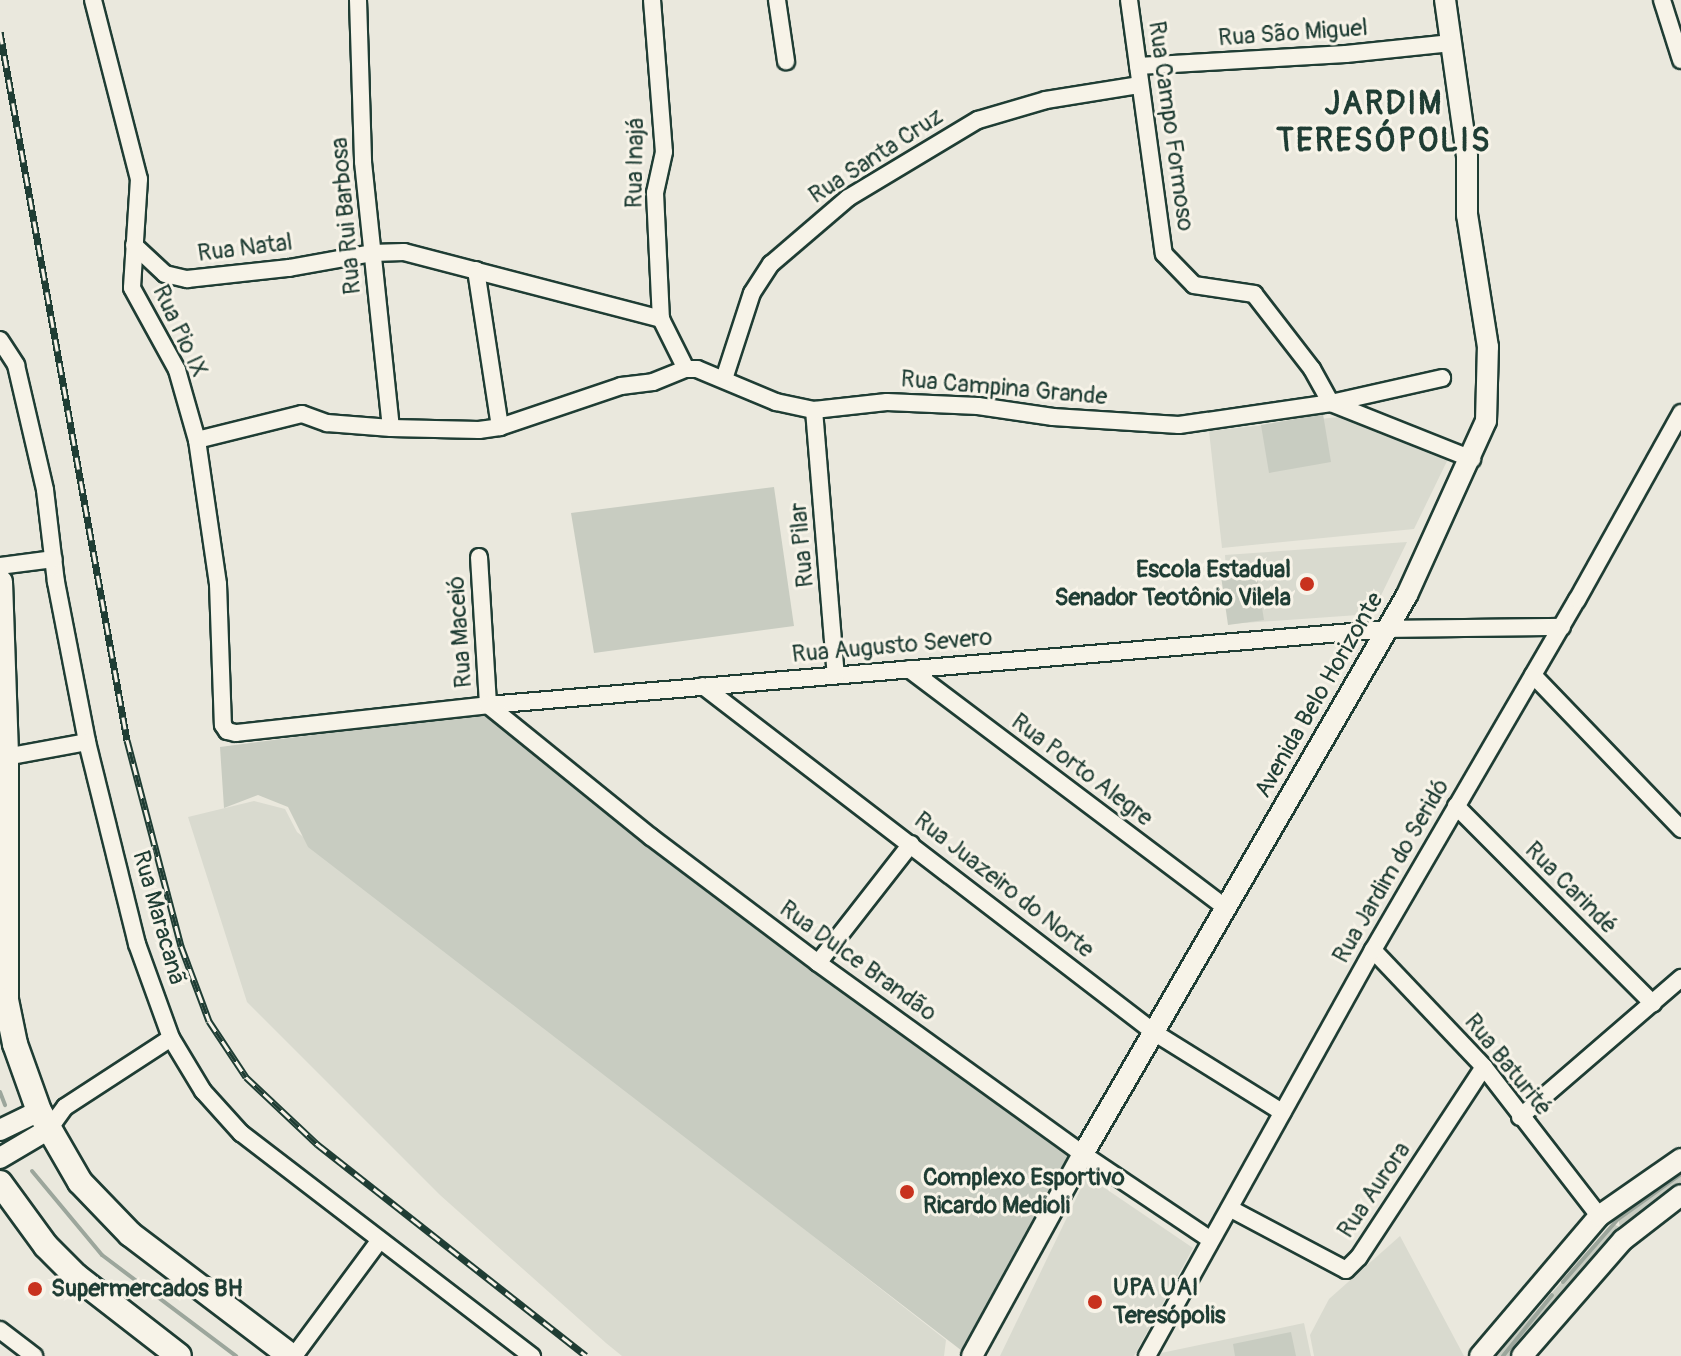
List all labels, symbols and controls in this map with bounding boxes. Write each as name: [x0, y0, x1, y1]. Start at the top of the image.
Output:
street label: Rua São Miguel: [1217, 13, 1369, 53]
street label: Rua Campo Formoso: [1142, 19, 1200, 233]
district label: JARDIM TERESÓPOLIS: [1276, 86, 1492, 161]
street label: Rua Santa Cruz: [804, 102, 948, 210]
street label: Rua Inajá: [620, 117, 650, 209]
street label: Rua Rui Barbosa: [325, 136, 367, 296]
street label: Rua Natal: [196, 228, 294, 268]
street label: Rua Pio IX: [146, 280, 214, 382]
street label: Rua Campina Grande: [900, 365, 1108, 411]
street label: Rua Pilar: [784, 501, 820, 589]
place label: Escola Estadual Senador Teotônio Vilela: [1055, 556, 1291, 612]
street label: Rua Maceió: [442, 575, 478, 689]
marker: Escola Estadual Senador Teotônio Vilela: [1298, 575, 1316, 593]
street label: Avenida Belo Horizonte: [1248, 587, 1390, 803]
street label: Rua Augusto Severo: [791, 623, 993, 669]
street label: Rua Porto Alegre: [1005, 707, 1159, 833]
street label: Rua Jardim do Seridó: [1327, 774, 1455, 968]
street label: Rua Juazeiro do Norte: [908, 806, 1100, 964]
street label: Rua Carindé: [1519, 836, 1623, 940]
street label: Rua Maracanã: [126, 847, 192, 989]
street label: Rua Dulce Brandão: [774, 894, 942, 1028]
street label: Rua Baturité: [1458, 1008, 1558, 1122]
street label: Rua Aurora: [1331, 1136, 1417, 1244]
place label: Complexo Esportivo Ricardo Medioli: [923, 1164, 1125, 1220]
marker: Complexo Esportivo Ricardo Medioli: [898, 1183, 916, 1201]
place label: UPA UAI Teresópolis: [1113, 1274, 1225, 1330]
place label: Supermercados BH: [51, 1275, 243, 1303]
marker: Supermercados BH: [26, 1280, 44, 1298]
marker: UPA UAI Teresópolis: [1084, 1291, 1106, 1313]

